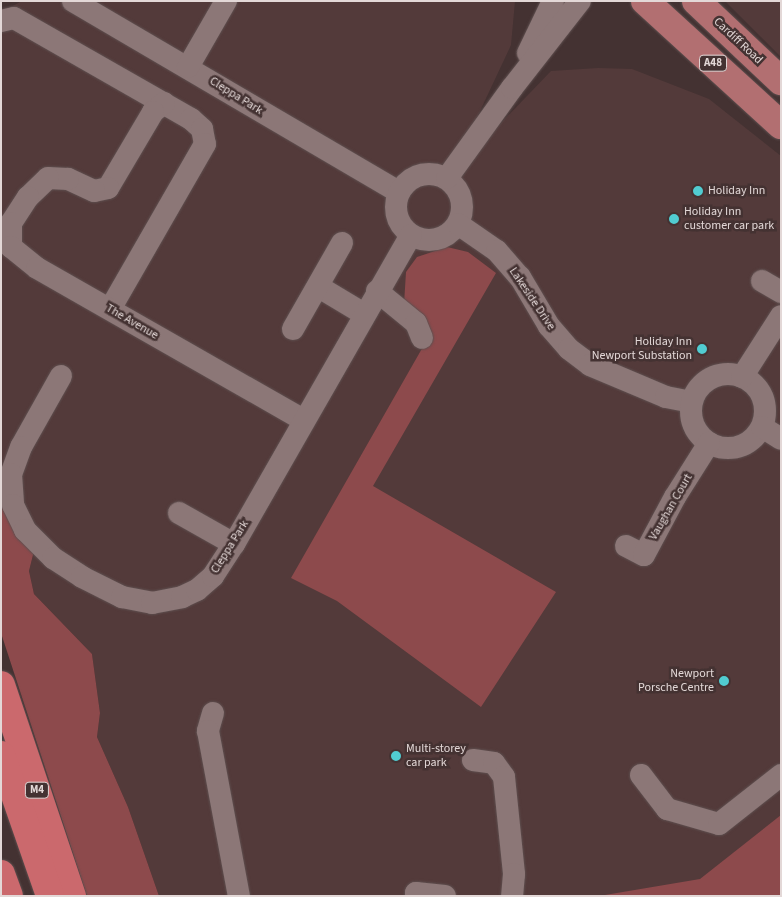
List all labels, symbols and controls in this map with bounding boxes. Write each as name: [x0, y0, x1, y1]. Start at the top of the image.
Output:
street label: Cardiff Road: [711, 15, 765, 67]
road number: A48: [698, 54, 728, 72]
street label: Cleppa Park: [207, 74, 265, 118]
place label: Holiday Inn: [708, 184, 765, 198]
marker: Holiday Inn: [692, 185, 704, 197]
place label: Holiday Inn customer car park: [684, 205, 774, 233]
marker: Holiday Inn customer car park: [668, 213, 680, 225]
street label: Lakeside Drive: [506, 265, 558, 333]
street label: The Avenue: [103, 301, 161, 343]
place label: Holiday Inn Newport Substation: [592, 335, 692, 363]
marker: Holiday Inn Newport Substation: [696, 343, 708, 355]
street label: Vaughan Court: [646, 471, 696, 543]
street label: Cleppa Park: [208, 518, 252, 576]
place label: Newport Porsche Centre: [638, 667, 714, 695]
marker: Newport Porsche Centre: [718, 675, 730, 687]
place label: Multi-storey car park: [406, 742, 466, 770]
marker: Multi-storey car park: [390, 750, 402, 762]
road number: M4: [24, 782, 50, 798]

